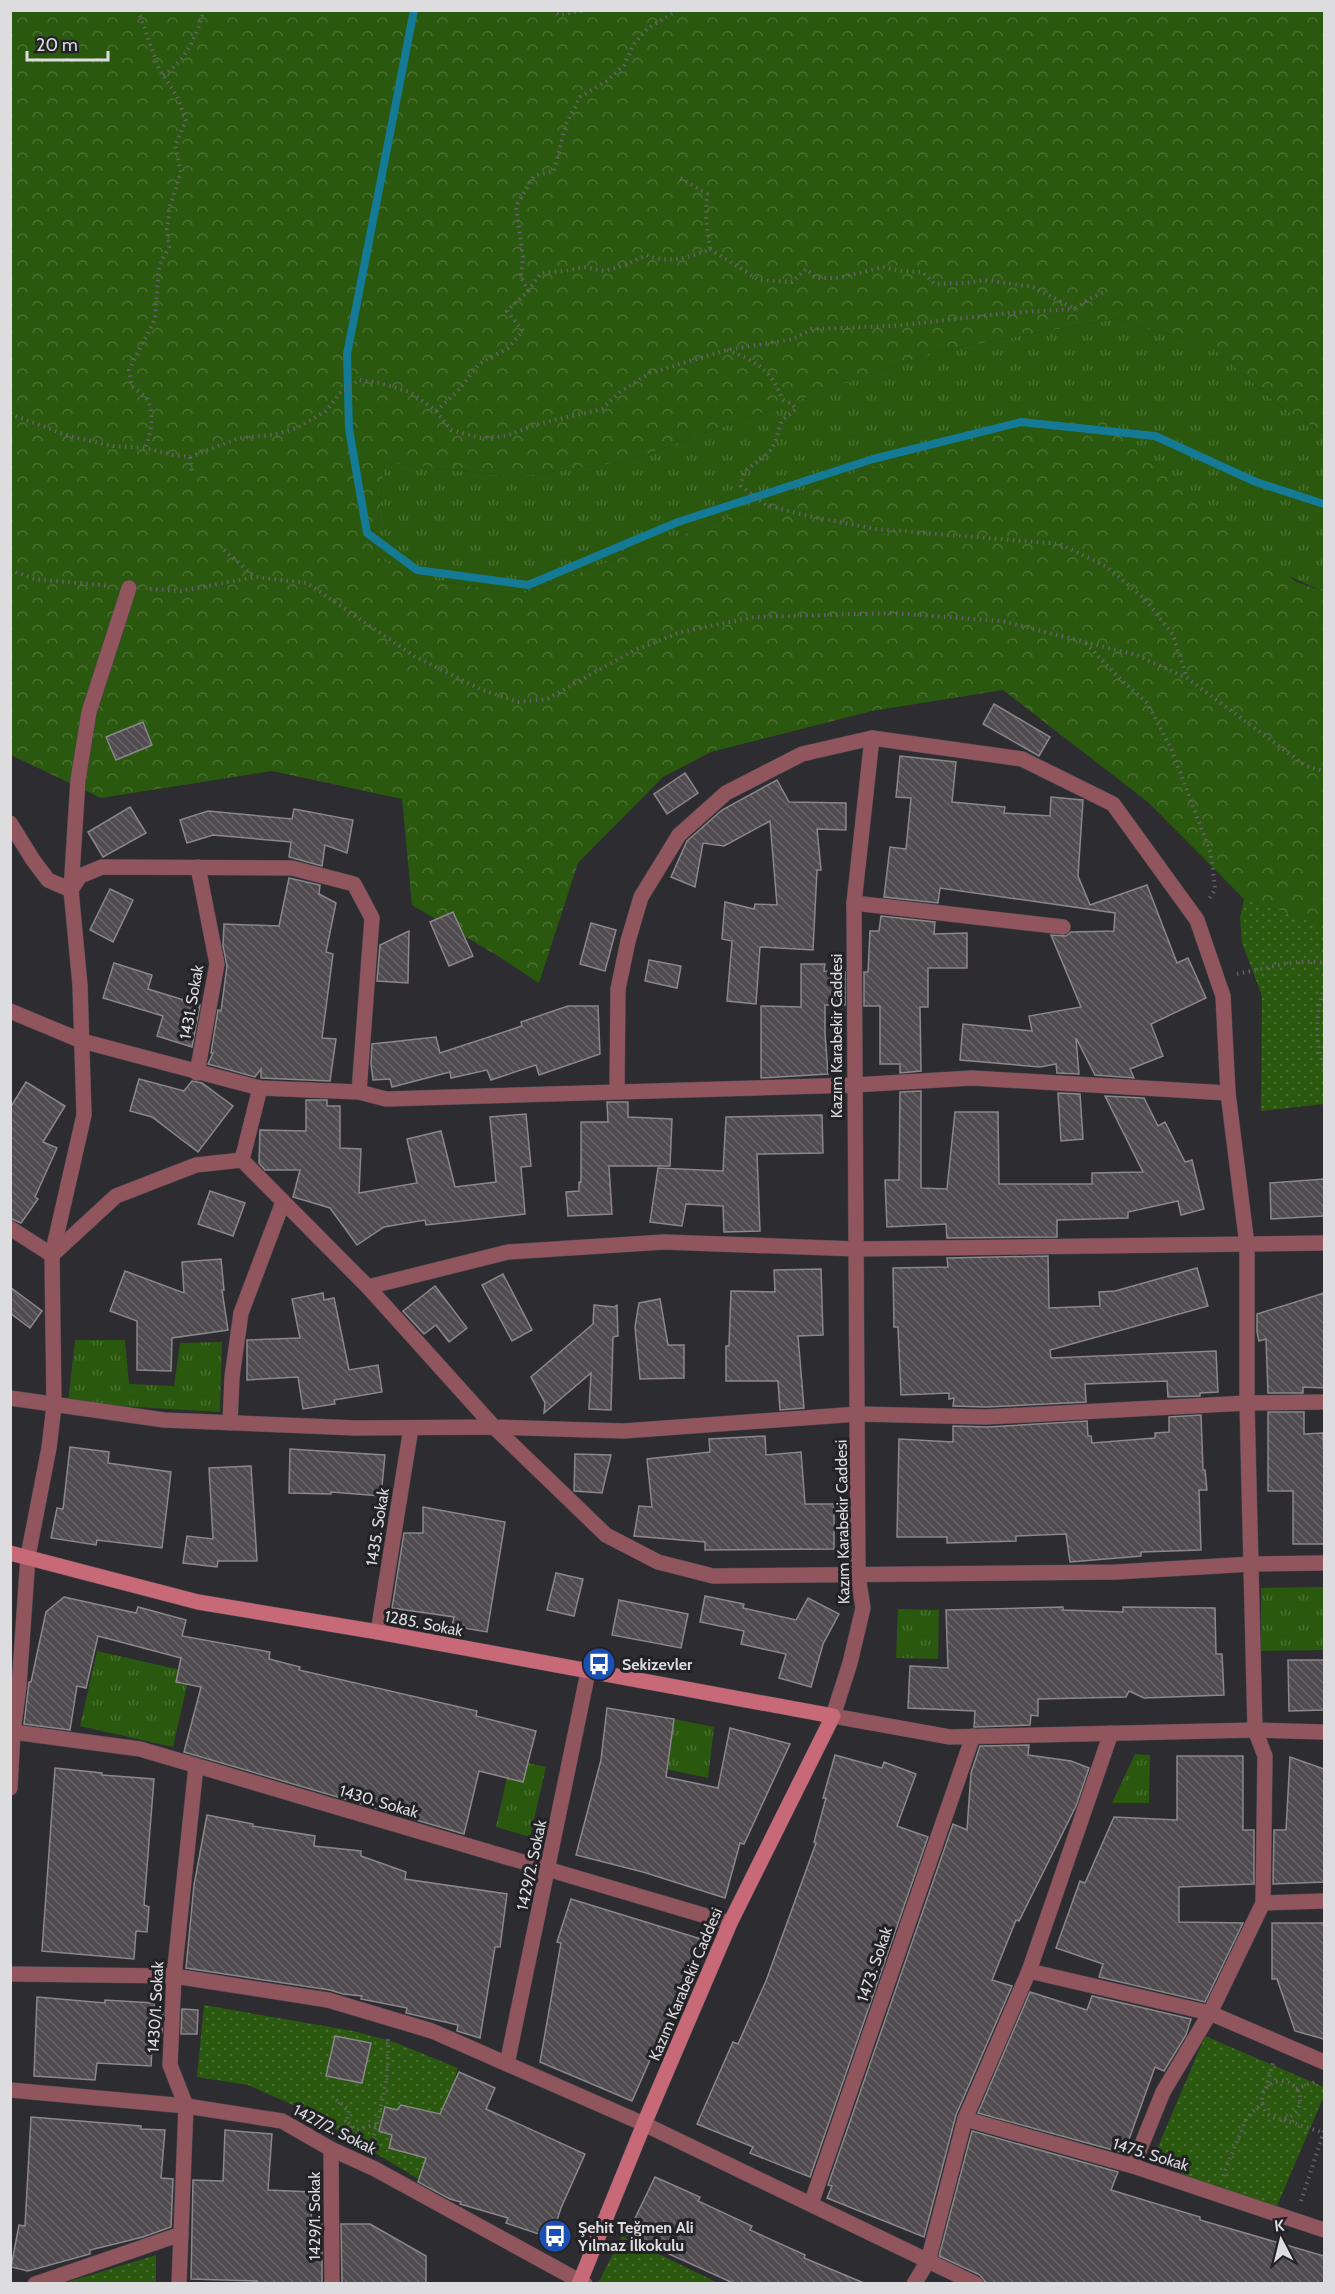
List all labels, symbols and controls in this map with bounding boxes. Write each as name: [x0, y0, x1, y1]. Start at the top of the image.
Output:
scale bar: [27, 24, 108, 62]
text: 20 m: [36, 34, 78, 56]
street label: Kazım Karabekir Caddesi: [827, 954, 846, 1118]
street label: 1431. Sokak: [176, 963, 208, 1041]
street label: Kazım Karabekir Caddesi: [832, 1440, 853, 1604]
street label: 1435. Sokak: [362, 1486, 393, 1567]
street label: 1285. Sokak: [383, 1607, 465, 1641]
bus stop icon: Sekizevler: [581, 1646, 617, 1682]
place label: Sekizevler: [622, 1655, 693, 1674]
street label: 1430. Sokak: [337, 1781, 421, 1822]
street label: 1429/2. Sokak: [513, 1817, 551, 1912]
street label: Kazım Karabekir Caddesi: [645, 1905, 726, 2064]
street label: 1473. Sokak: [853, 1923, 896, 2004]
street label: 1430/1. Sokak: [144, 1960, 167, 2053]
street label: 1427/2. Sokak: [290, 2100, 380, 2159]
street label: 1475. Sokak: [1111, 2134, 1192, 2175]
street label: 1429/1. Sokak: [305, 2171, 324, 2260]
north arrow: [1251, 2210, 1311, 2270]
text: K: [1273, 2216, 1285, 2236]
bus stop icon: Şehit Teğmen Ali Yılmaz İlkokulu: [537, 2218, 573, 2254]
place label: Şehit Teğmen Ali Yılmaz İlkokulu: [577, 2218, 694, 2255]

